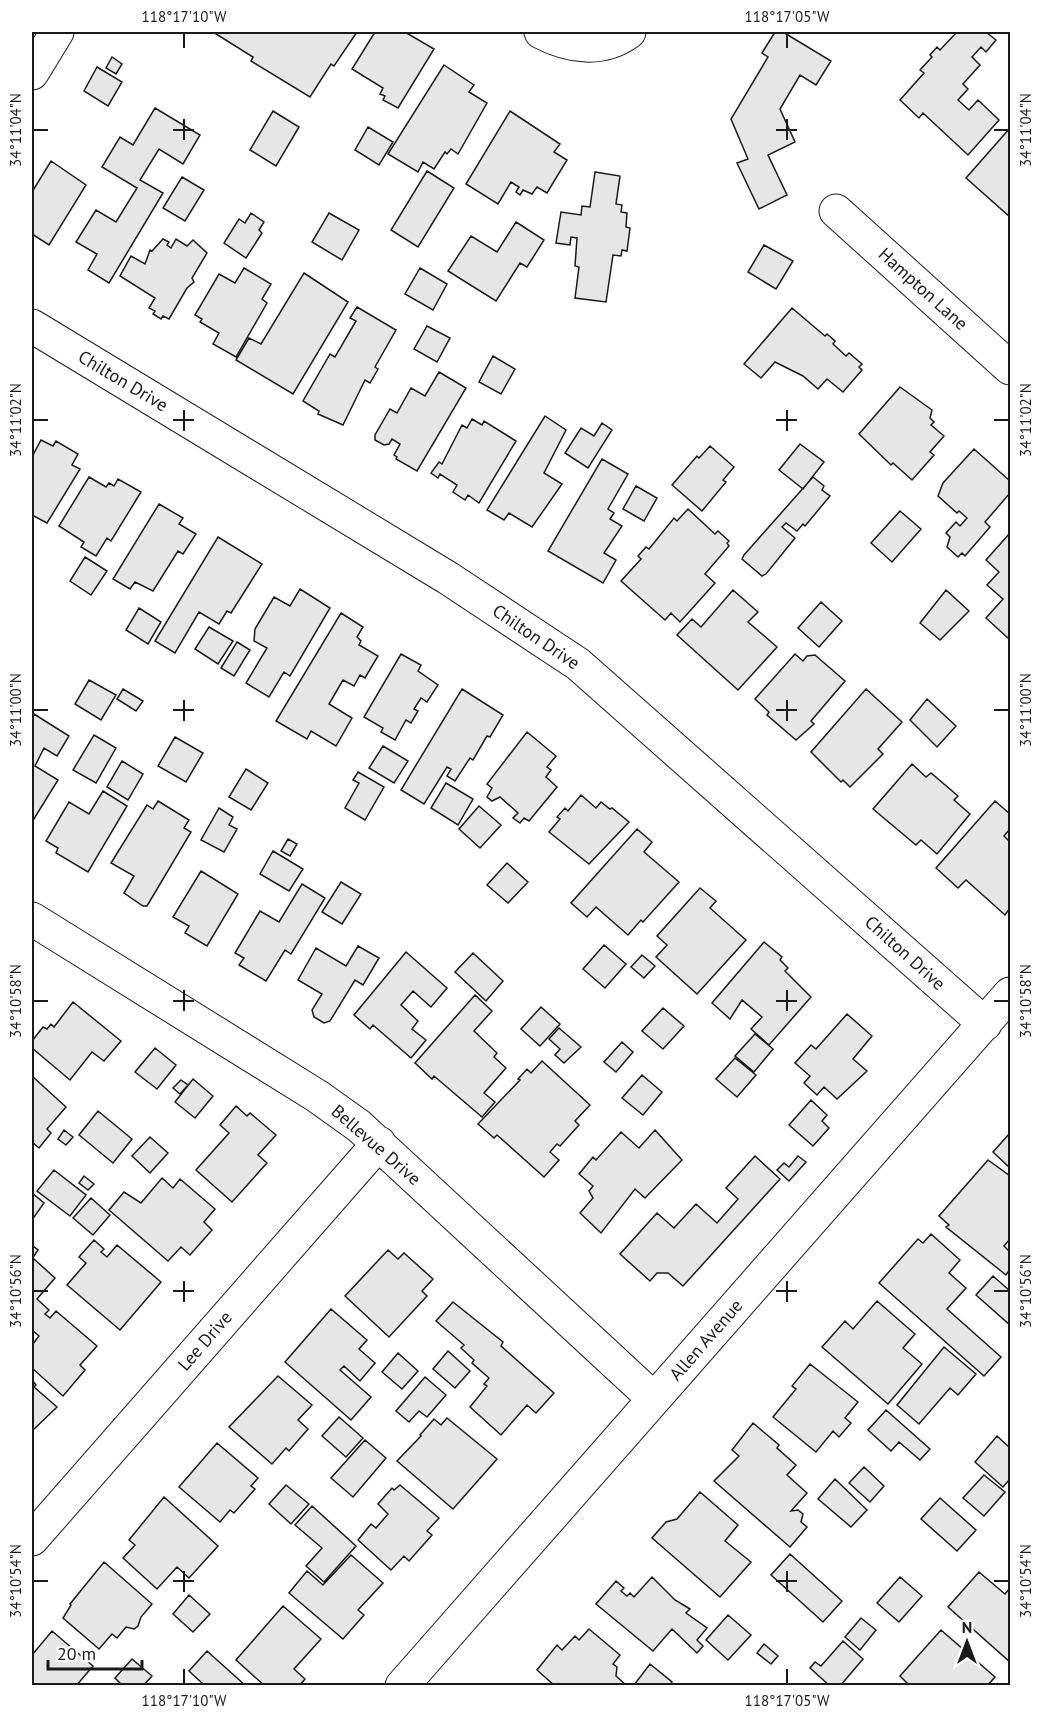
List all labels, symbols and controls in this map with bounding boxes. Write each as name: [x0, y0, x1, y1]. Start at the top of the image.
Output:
text: 118°17'10"W: [142, 7, 227, 26]
text: 118°17'05"W: [745, 7, 830, 26]
text: 34°11'04"N: [6, 93, 25, 167]
text: 34°11'04"N: [1016, 93, 1035, 167]
street label: Hampton Lane: [874, 242, 973, 335]
street label: Chilton Drive: [74, 345, 172, 416]
text: 34°11'02"N: [6, 383, 25, 457]
text: 34°11'02"N: [1016, 383, 1035, 457]
street label: Chilton Drive: [488, 599, 584, 674]
text: 34°11'00"N: [6, 673, 25, 747]
text: 34°11'00"N: [1016, 673, 1035, 747]
street label: Chilton Drive: [860, 910, 950, 995]
text: 34°10'58"N: [6, 964, 25, 1038]
text: 34°10'58"N: [1016, 964, 1035, 1038]
street label: Bellevue Drive: [327, 1099, 426, 1190]
text: 34°10'56"N: [6, 1254, 25, 1328]
text: 34°10'56"N: [1016, 1254, 1035, 1328]
street label: Allen Avenue: [664, 1294, 747, 1385]
street label: Lee Drive: [172, 1306, 237, 1375]
text: 34°10'54"N: [6, 1544, 25, 1618]
text: 34°10'54"N: [1016, 1544, 1035, 1618]
north arrow: [937, 1612, 997, 1672]
text: N: [962, 1617, 972, 1637]
scale bar: [48, 1633, 142, 1671]
text: 20 m: [57, 1642, 96, 1665]
text: 118°17'10"W: [142, 1691, 227, 1710]
text: 118°17'05"W: [745, 1691, 830, 1710]

